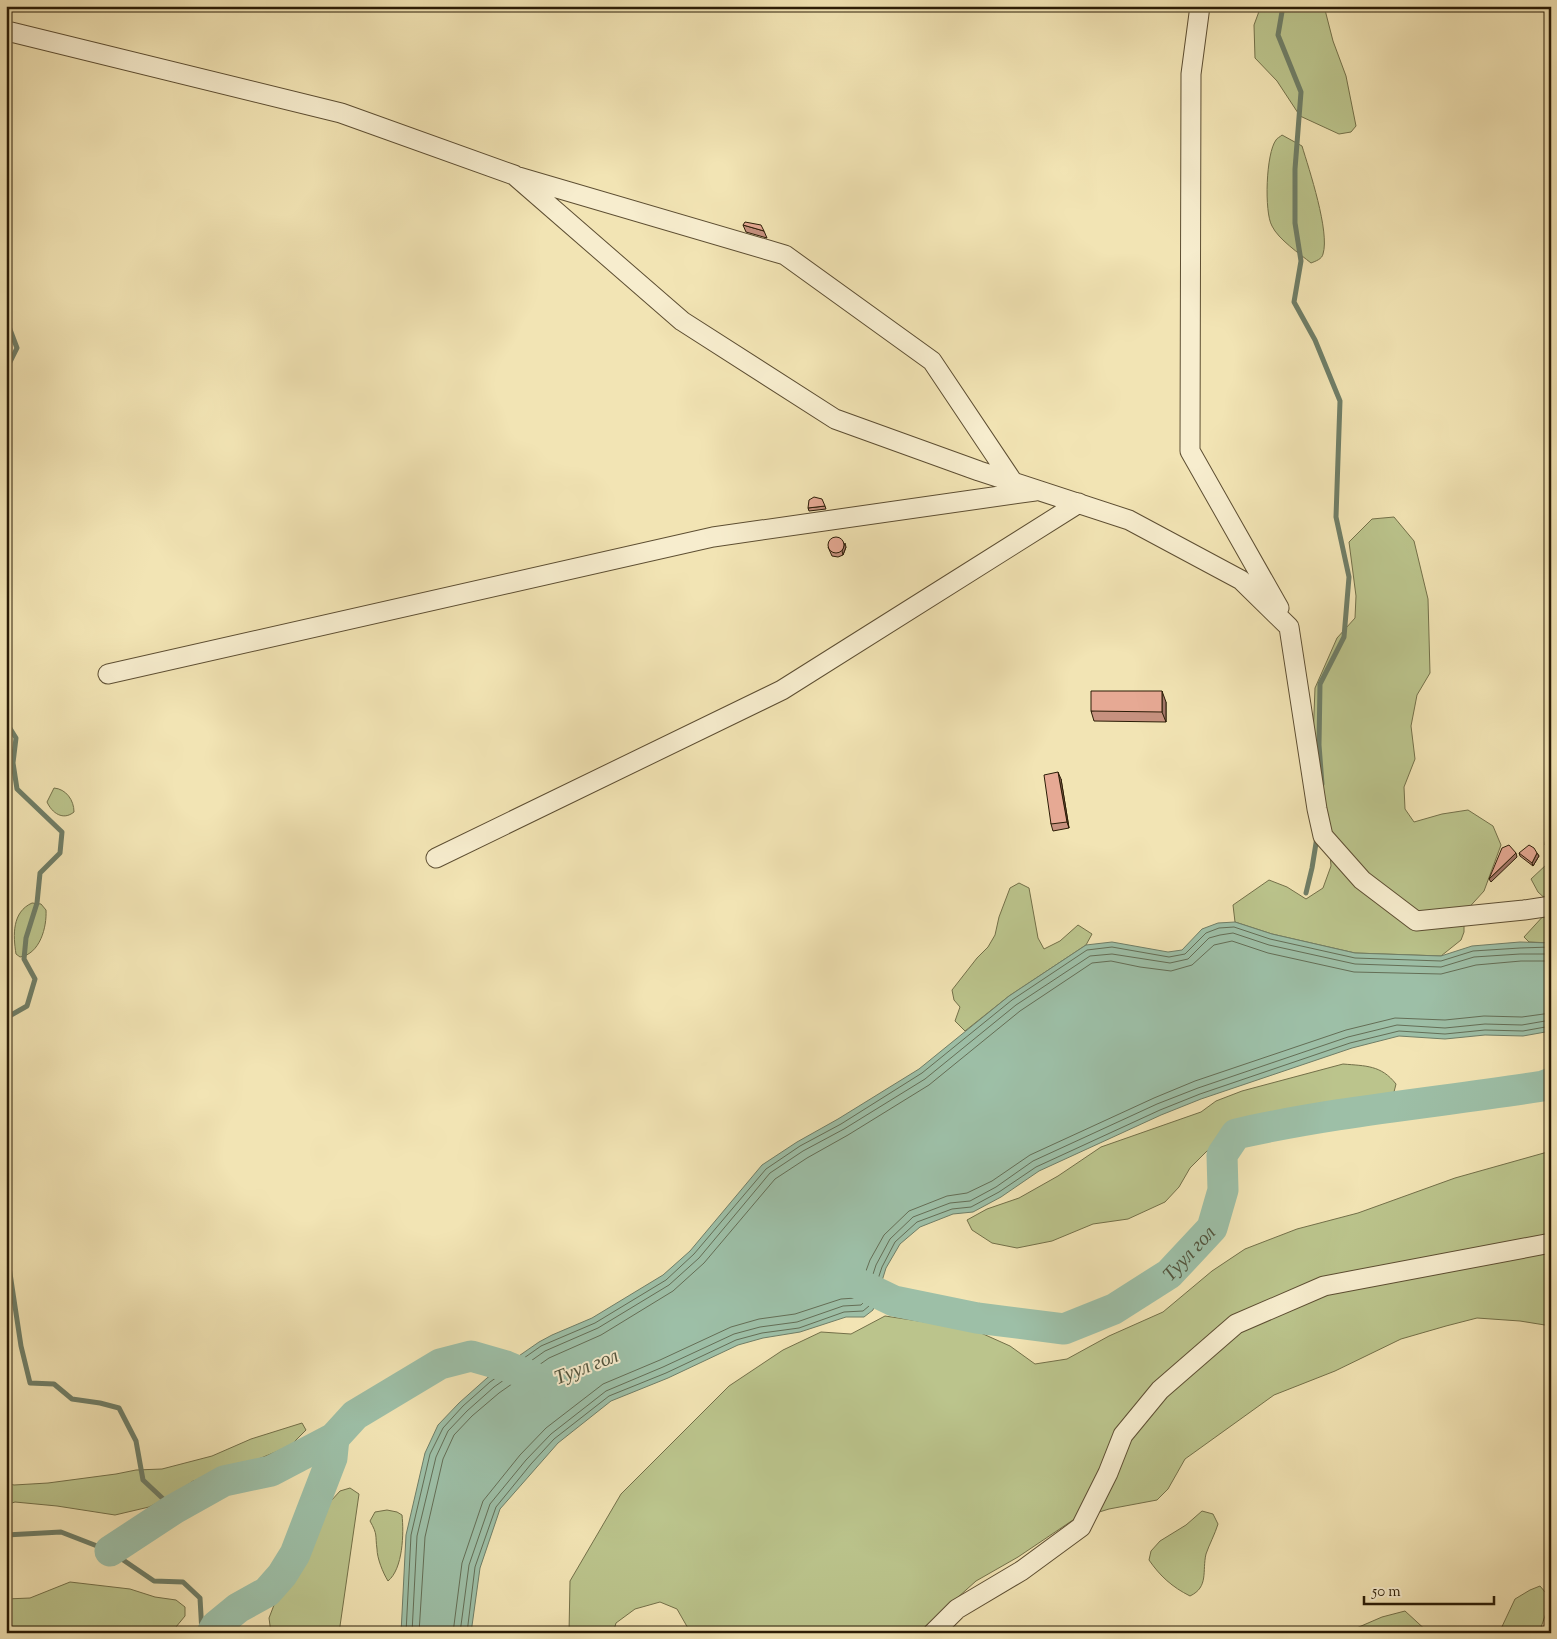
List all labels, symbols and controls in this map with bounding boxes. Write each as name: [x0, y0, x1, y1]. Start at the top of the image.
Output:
water label: Туул гол: [1157, 1220, 1224, 1289]
water label: Туул гол: [550, 1343, 624, 1394]
scale bar: [1364, 1574, 1494, 1606]
text: 50 m: [1371, 1582, 1401, 1603]

